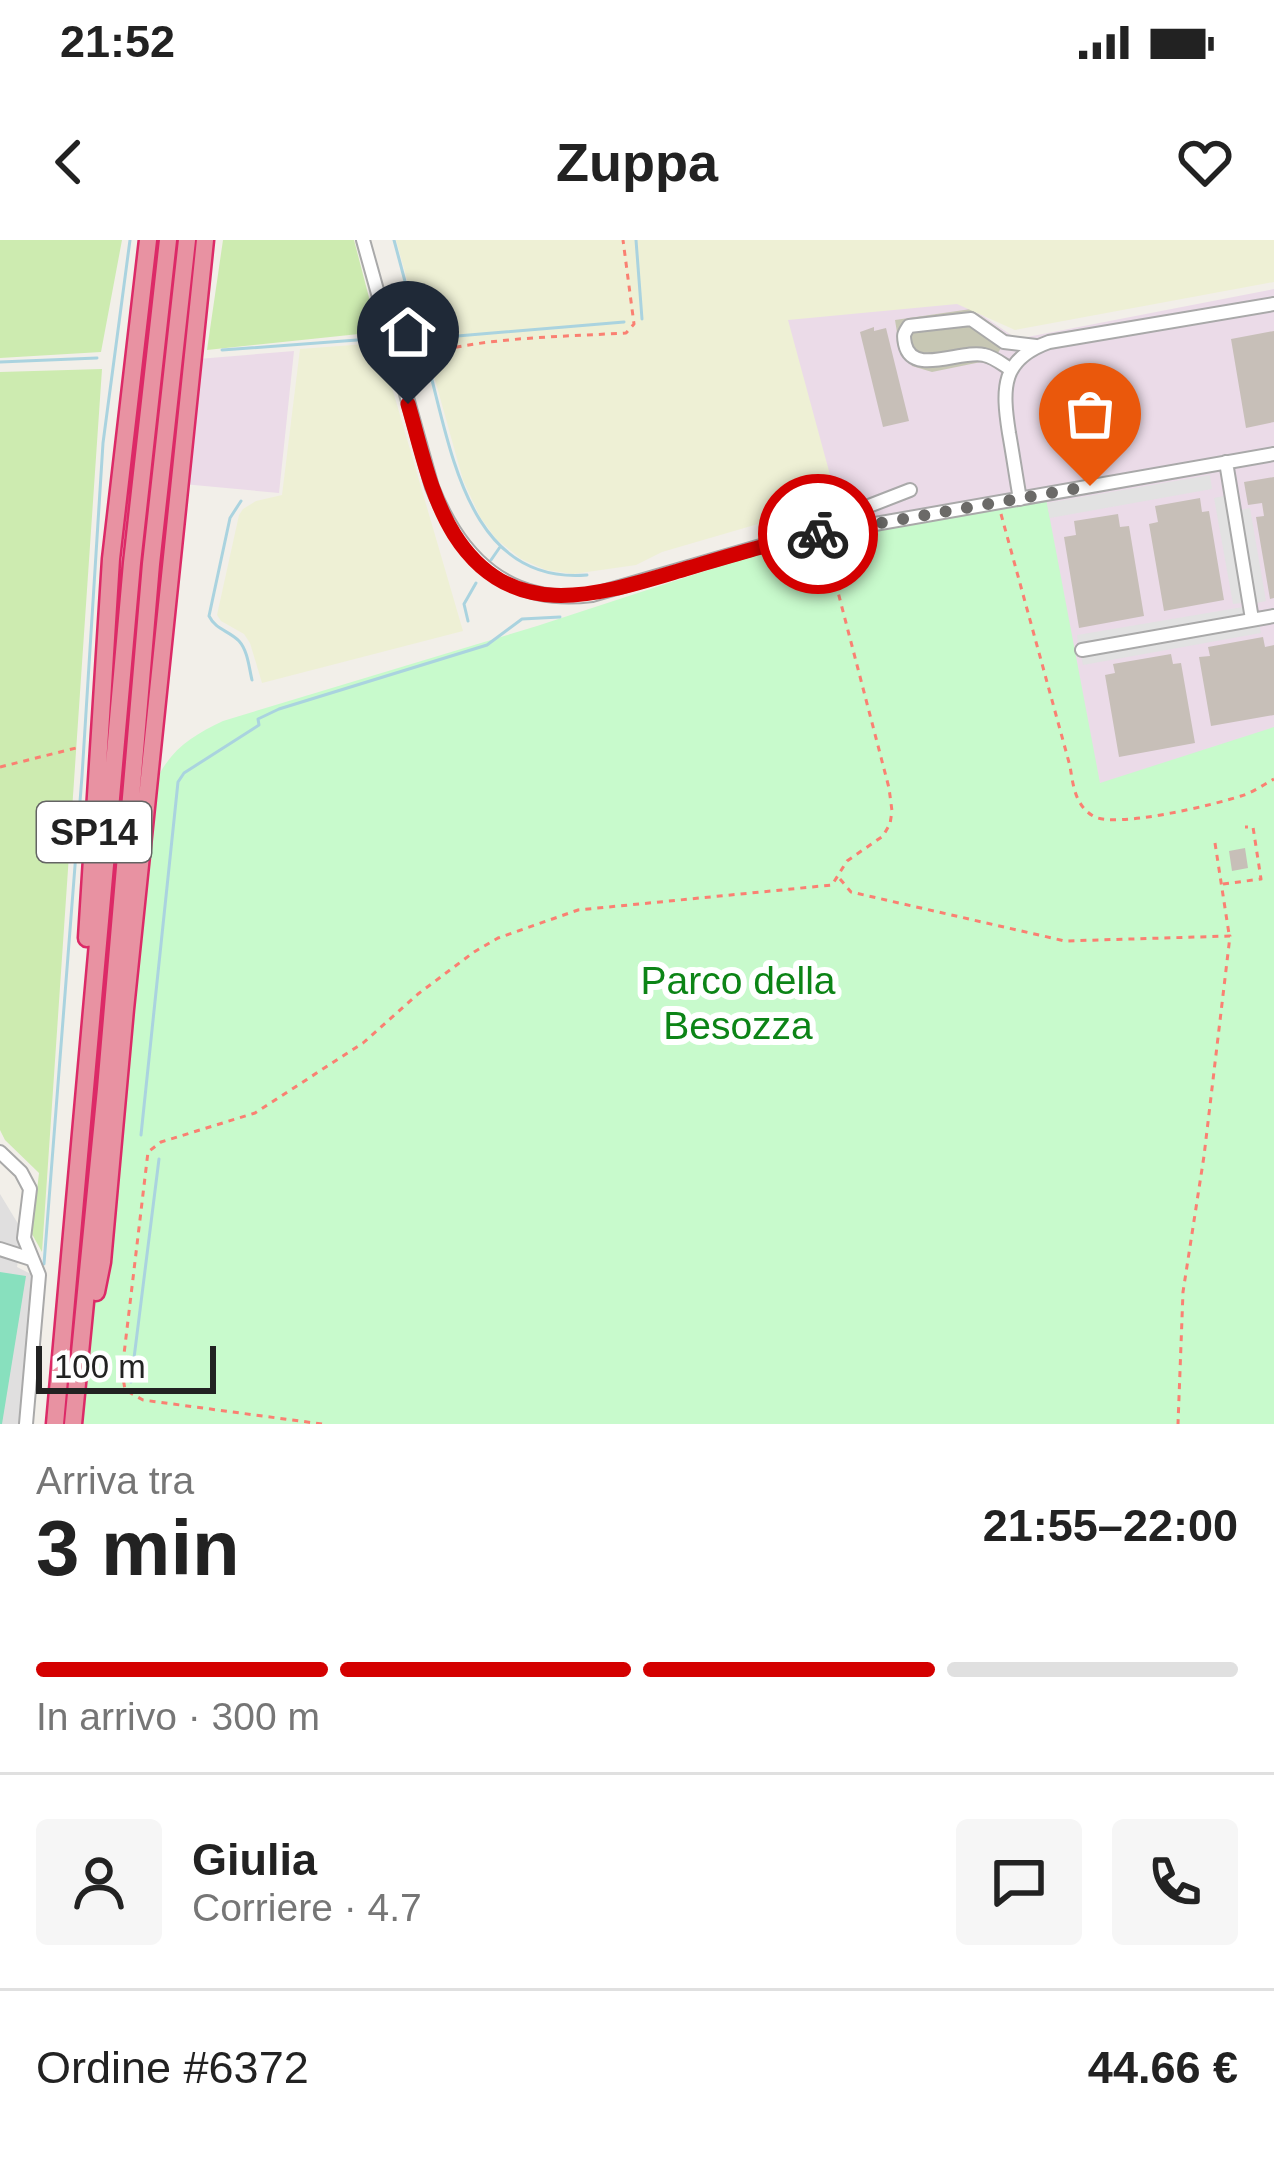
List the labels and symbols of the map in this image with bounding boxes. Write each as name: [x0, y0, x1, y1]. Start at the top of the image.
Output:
pin: [357, 281, 459, 404]
pin: [1039, 363, 1141, 486]
courier: [758, 474, 878, 594]
road number: SP14: [37, 802, 151, 862]
park label: Parco della Besozza: [640, 959, 836, 1047]
scale bar: [36, 1340, 216, 1393]

